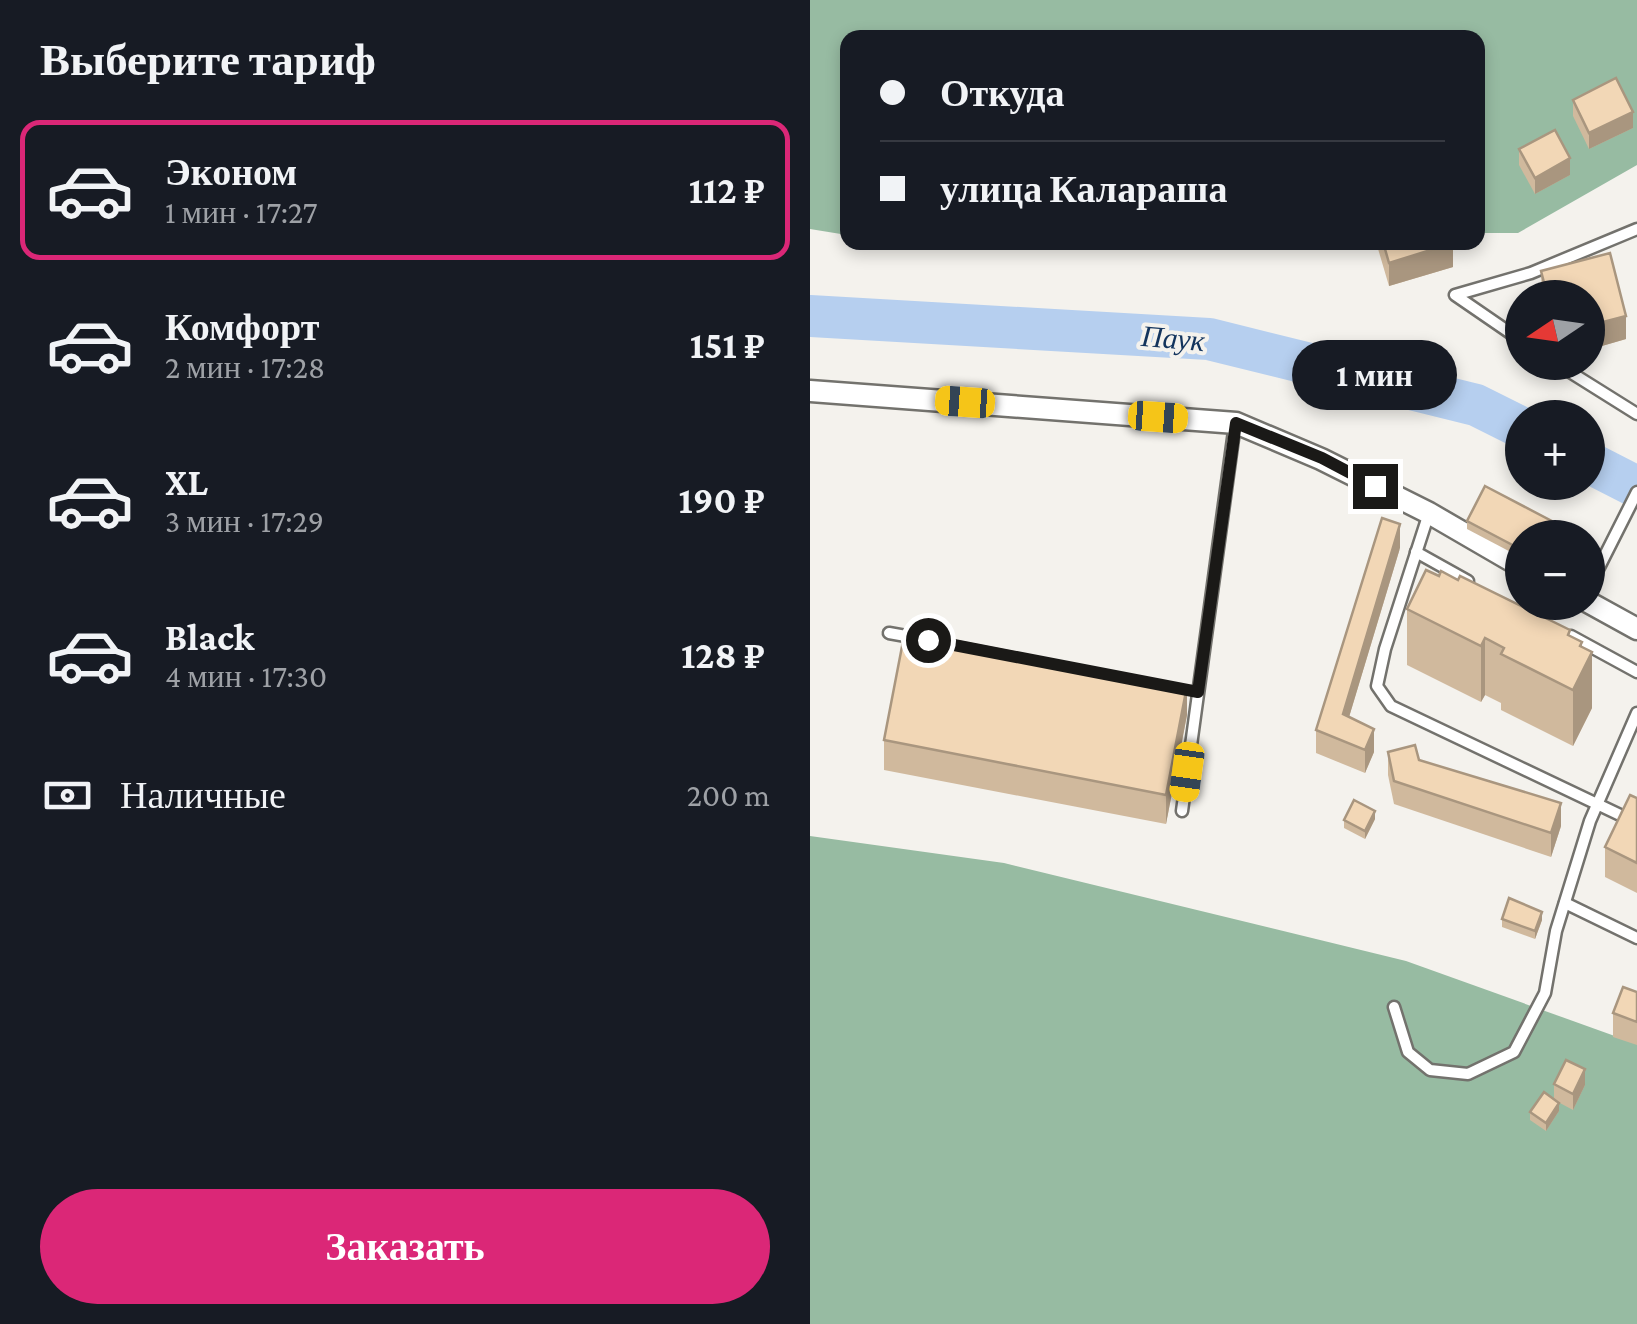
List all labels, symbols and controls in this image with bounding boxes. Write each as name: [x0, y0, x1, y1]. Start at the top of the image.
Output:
text: Выберите тариф: [40, 35, 376, 85]
text: Откуда: [940, 72, 1064, 114]
icon: car: [45, 145, 135, 235]
text: Эконом: [165, 151, 297, 193]
text: улица Калараша: [940, 168, 1227, 210]
text: 112 ₽: [689, 169, 765, 211]
text: 1 мин · 17:27: [165, 194, 318, 230]
north arrow: [1505, 280, 1605, 380]
map controls: [1505, 280, 1605, 620]
icon: car: [45, 300, 135, 390]
text: Комфорт: [165, 306, 319, 348]
water label: Паук: [1139, 319, 1207, 357]
text: 151 ₽: [690, 324, 765, 366]
callout: 1 мин: [1292, 341, 1458, 411]
text: 2 мин · 17:28: [165, 349, 325, 385]
text: 1 мин: [1336, 357, 1413, 393]
car: [934, 385, 996, 419]
car: [1127, 400, 1189, 434]
button: +: [1505, 400, 1605, 500]
icon: car: [45, 455, 135, 545]
text: XL: [165, 461, 208, 503]
route end: [1353, 464, 1398, 509]
text: 190 ₽: [679, 479, 765, 521]
text: 3 мин · 17:29: [165, 503, 324, 539]
button: −: [1505, 520, 1605, 620]
icon: car: [45, 610, 135, 700]
text: Black: [165, 616, 254, 658]
route start: [906, 618, 951, 663]
text: 128 ₽: [681, 634, 765, 676]
text: 4 мин · 17:30: [165, 658, 327, 694]
car: [1168, 740, 1206, 804]
icon: cash: [40, 768, 95, 823]
text: Наличные: [120, 774, 286, 816]
text: 200 m: [687, 777, 770, 813]
button: Заказать: [40, 1189, 770, 1304]

